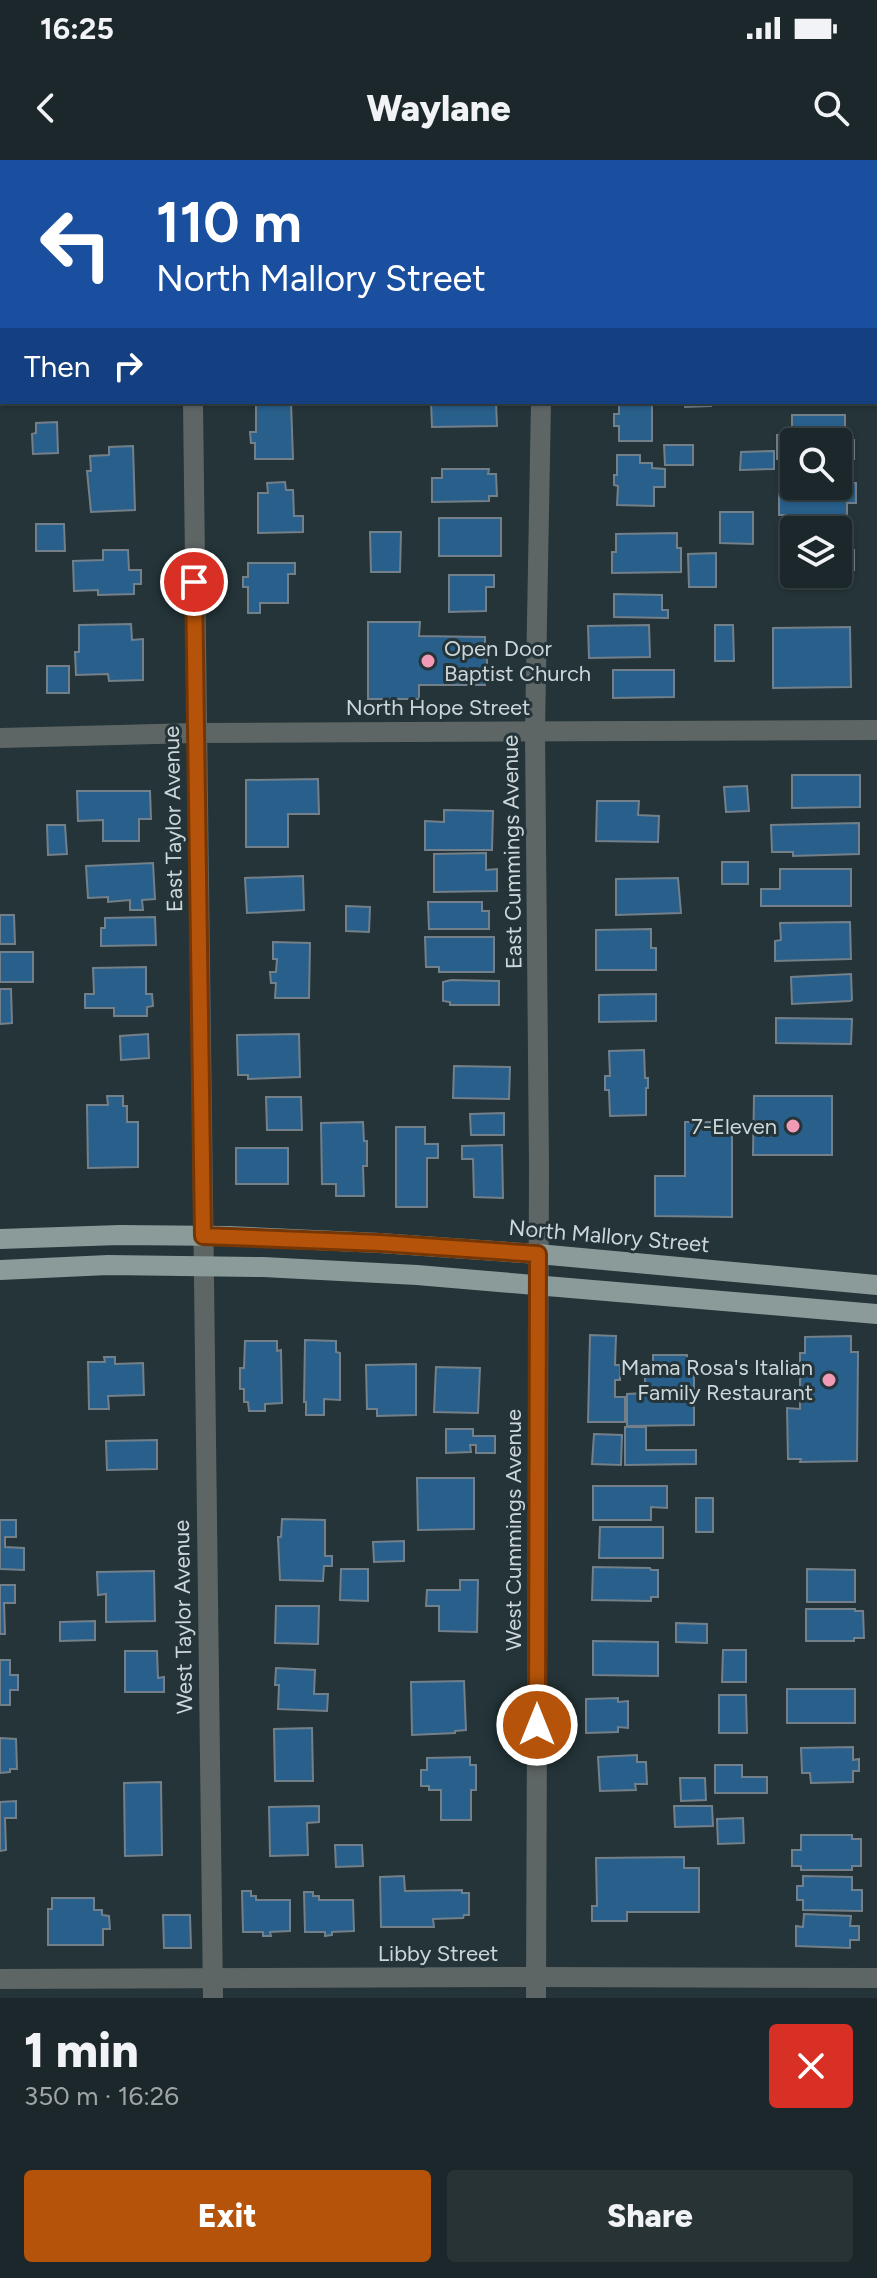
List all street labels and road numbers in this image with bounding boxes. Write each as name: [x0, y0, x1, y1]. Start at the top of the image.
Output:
street label: North Hope Street: [346, 694, 530, 721]
street label: East Taylor Avenue: [158, 726, 188, 912]
street label: East Cummings Avenue: [496, 735, 528, 969]
street label: North Mallory Street: [507, 1214, 711, 1258]
street label: West Cummings Avenue: [500, 1409, 527, 1651]
street label: West Taylor Avenue: [168, 1520, 198, 1714]
street label: Libby Street: [378, 1940, 498, 1967]

